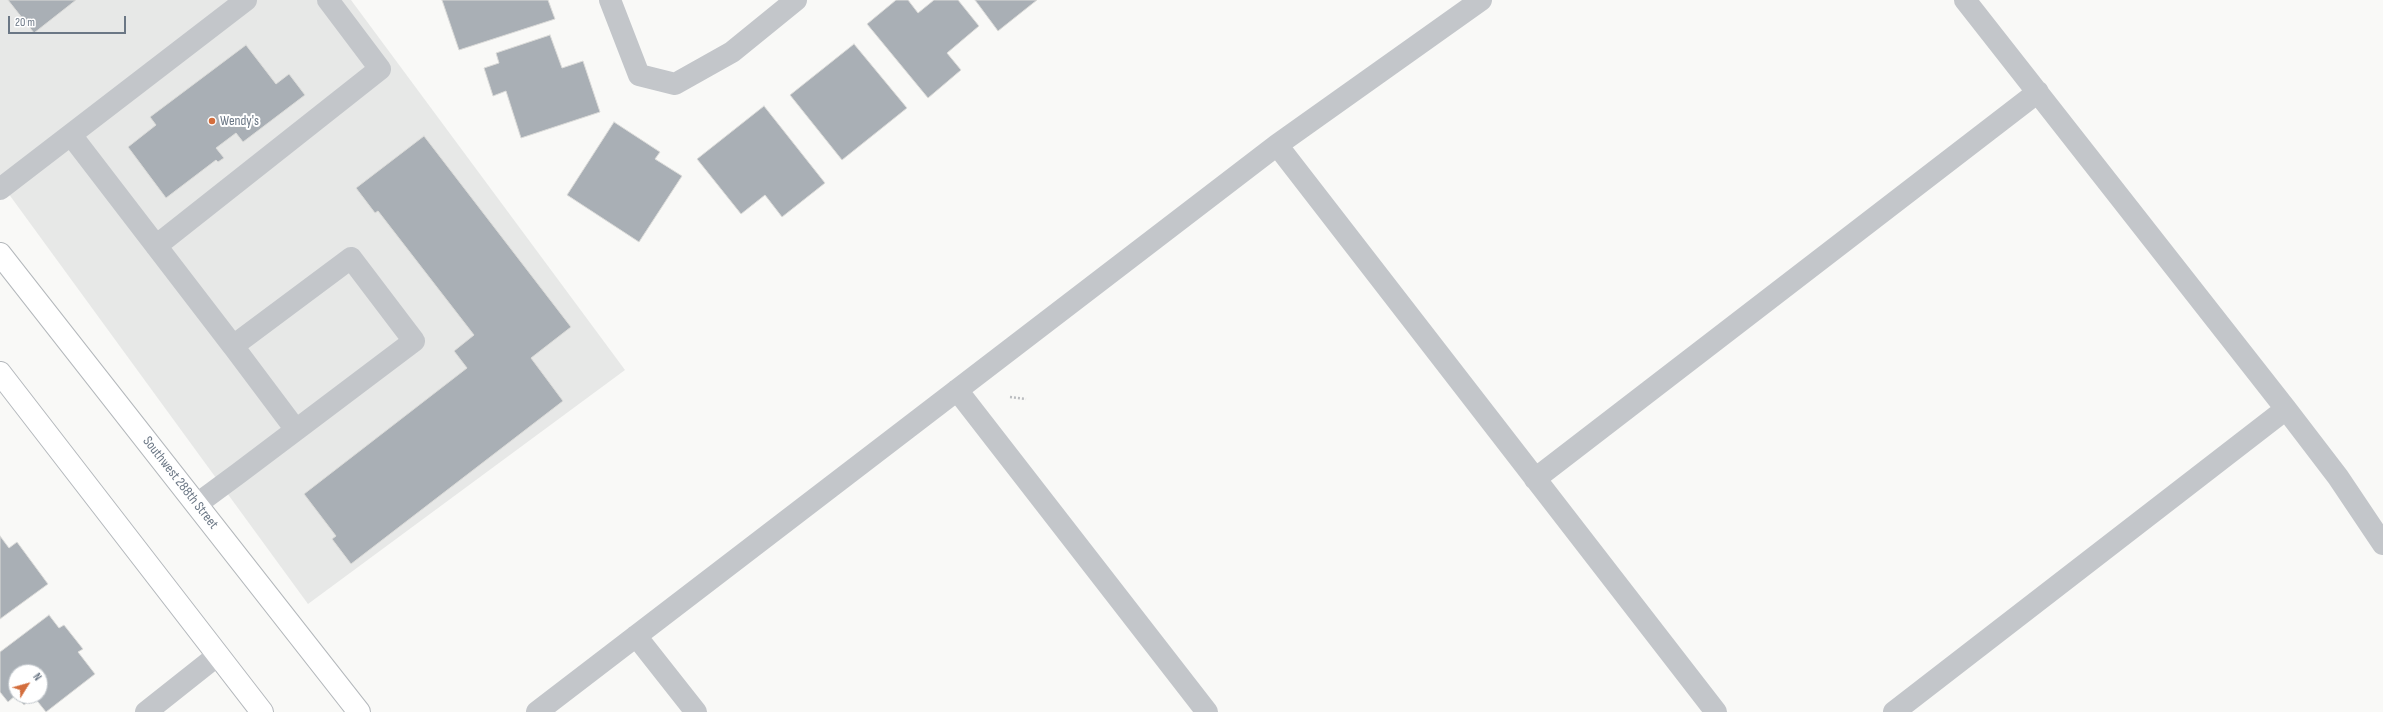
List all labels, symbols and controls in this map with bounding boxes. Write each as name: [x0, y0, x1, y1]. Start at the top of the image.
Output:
scale bar: [10, 8, 128, 34]
text: 20 m: [15, 15, 35, 30]
place label: Wendy's: [220, 113, 259, 129]
marker: Wendy's: [207, 116, 217, 126]
street label: Southwest 288th Street: [139, 433, 221, 533]
north arrow: [8, 664, 48, 704]
text: N: [30, 671, 44, 683]

